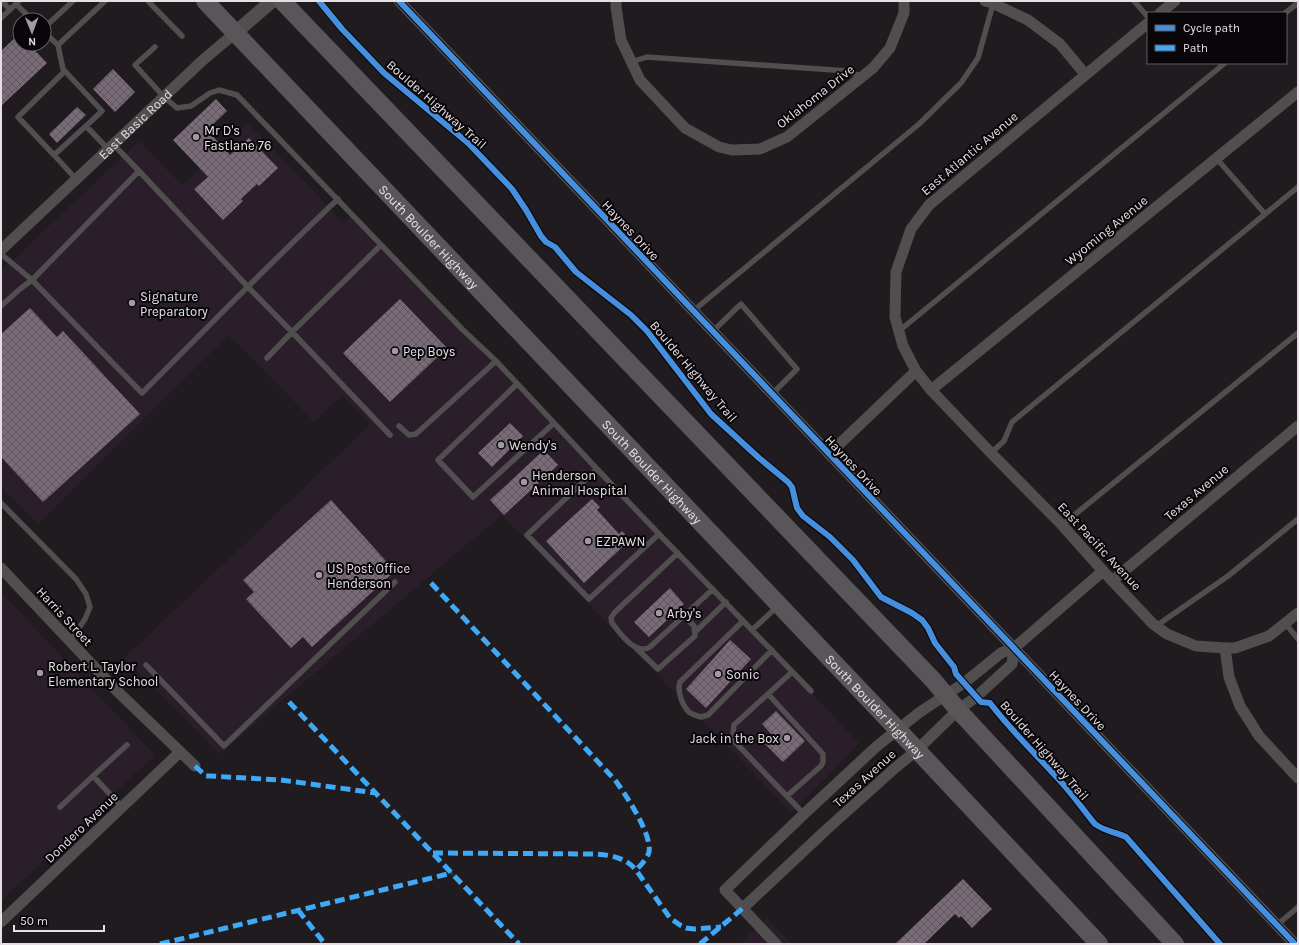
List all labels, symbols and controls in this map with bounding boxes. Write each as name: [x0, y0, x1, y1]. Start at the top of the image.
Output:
north arrow: [12, 12, 52, 52]
legend: [1147, 12, 1287, 64]
text: Cycle path: [1183, 21, 1240, 35]
text: N: [28, 35, 36, 48]
text: Path: [1183, 41, 1208, 55]
street label: Boulder Highway Trail: [384, 57, 490, 152]
street label: Oklahoma Drive: [774, 61, 857, 131]
street label: East Basic Road: [96, 86, 175, 162]
street label: East Atlantic Avenue: [918, 108, 1021, 198]
place label: Mr D's Fastlane 76: [204, 123, 271, 153]
marker: Mr D's Fastlane 76: [191, 132, 201, 142]
street label: South Boulder Highway: [376, 182, 482, 292]
street label: Wyoming Avenue: [1062, 192, 1151, 268]
street label: Haynes Drive: [599, 197, 662, 264]
place label: Signature Preparatory: [140, 289, 208, 319]
marker: Signature Preparatory: [127, 298, 137, 308]
street label: Boulder Highway Trail: [647, 318, 740, 425]
place label: Pep Boys: [403, 344, 456, 359]
marker: Pep Boys: [390, 346, 400, 356]
street label: South Boulder Highway: [599, 417, 705, 527]
street label: Haynes Drive: [822, 432, 885, 499]
place label: Wendy's: [509, 438, 557, 453]
marker: Wendy's: [496, 440, 506, 450]
street label: Texas Avenue: [1161, 461, 1232, 523]
place label: Henderson Animal Hospital: [532, 468, 627, 498]
marker: Henderson Animal Hospital: [519, 477, 529, 487]
street label: East Pacific Avenue: [1055, 499, 1145, 594]
place label: EZPAWN: [596, 534, 645, 549]
marker: EZPAWN: [583, 536, 593, 546]
place label: US Post Office Henderson: [327, 561, 410, 591]
marker: US Post Office Henderson: [314, 570, 324, 580]
street label: Harris Street: [34, 584, 96, 649]
place label: Arby's: [667, 606, 702, 621]
marker: Arby's: [654, 608, 664, 618]
street label: South Boulder Highway: [822, 651, 928, 762]
place label: Robert L. Taylor Elementary School: [48, 659, 158, 689]
place label: Sonic: [726, 667, 759, 682]
street label: Haynes Drive: [1046, 667, 1109, 734]
marker: Robert L. Taylor Elementary School: [35, 668, 45, 678]
marker: Sonic: [713, 669, 723, 679]
street label: Boulder Highway Trail: [997, 697, 1092, 803]
place label: Jack in the Box: [690, 731, 779, 746]
marker: Jack in the Box: [782, 733, 792, 743]
street label: Texas Avenue: [830, 746, 899, 810]
street label: Dondero Avenue: [42, 789, 121, 866]
scale bar: [14, 907, 104, 933]
text: 50 m: [20, 914, 48, 928]

